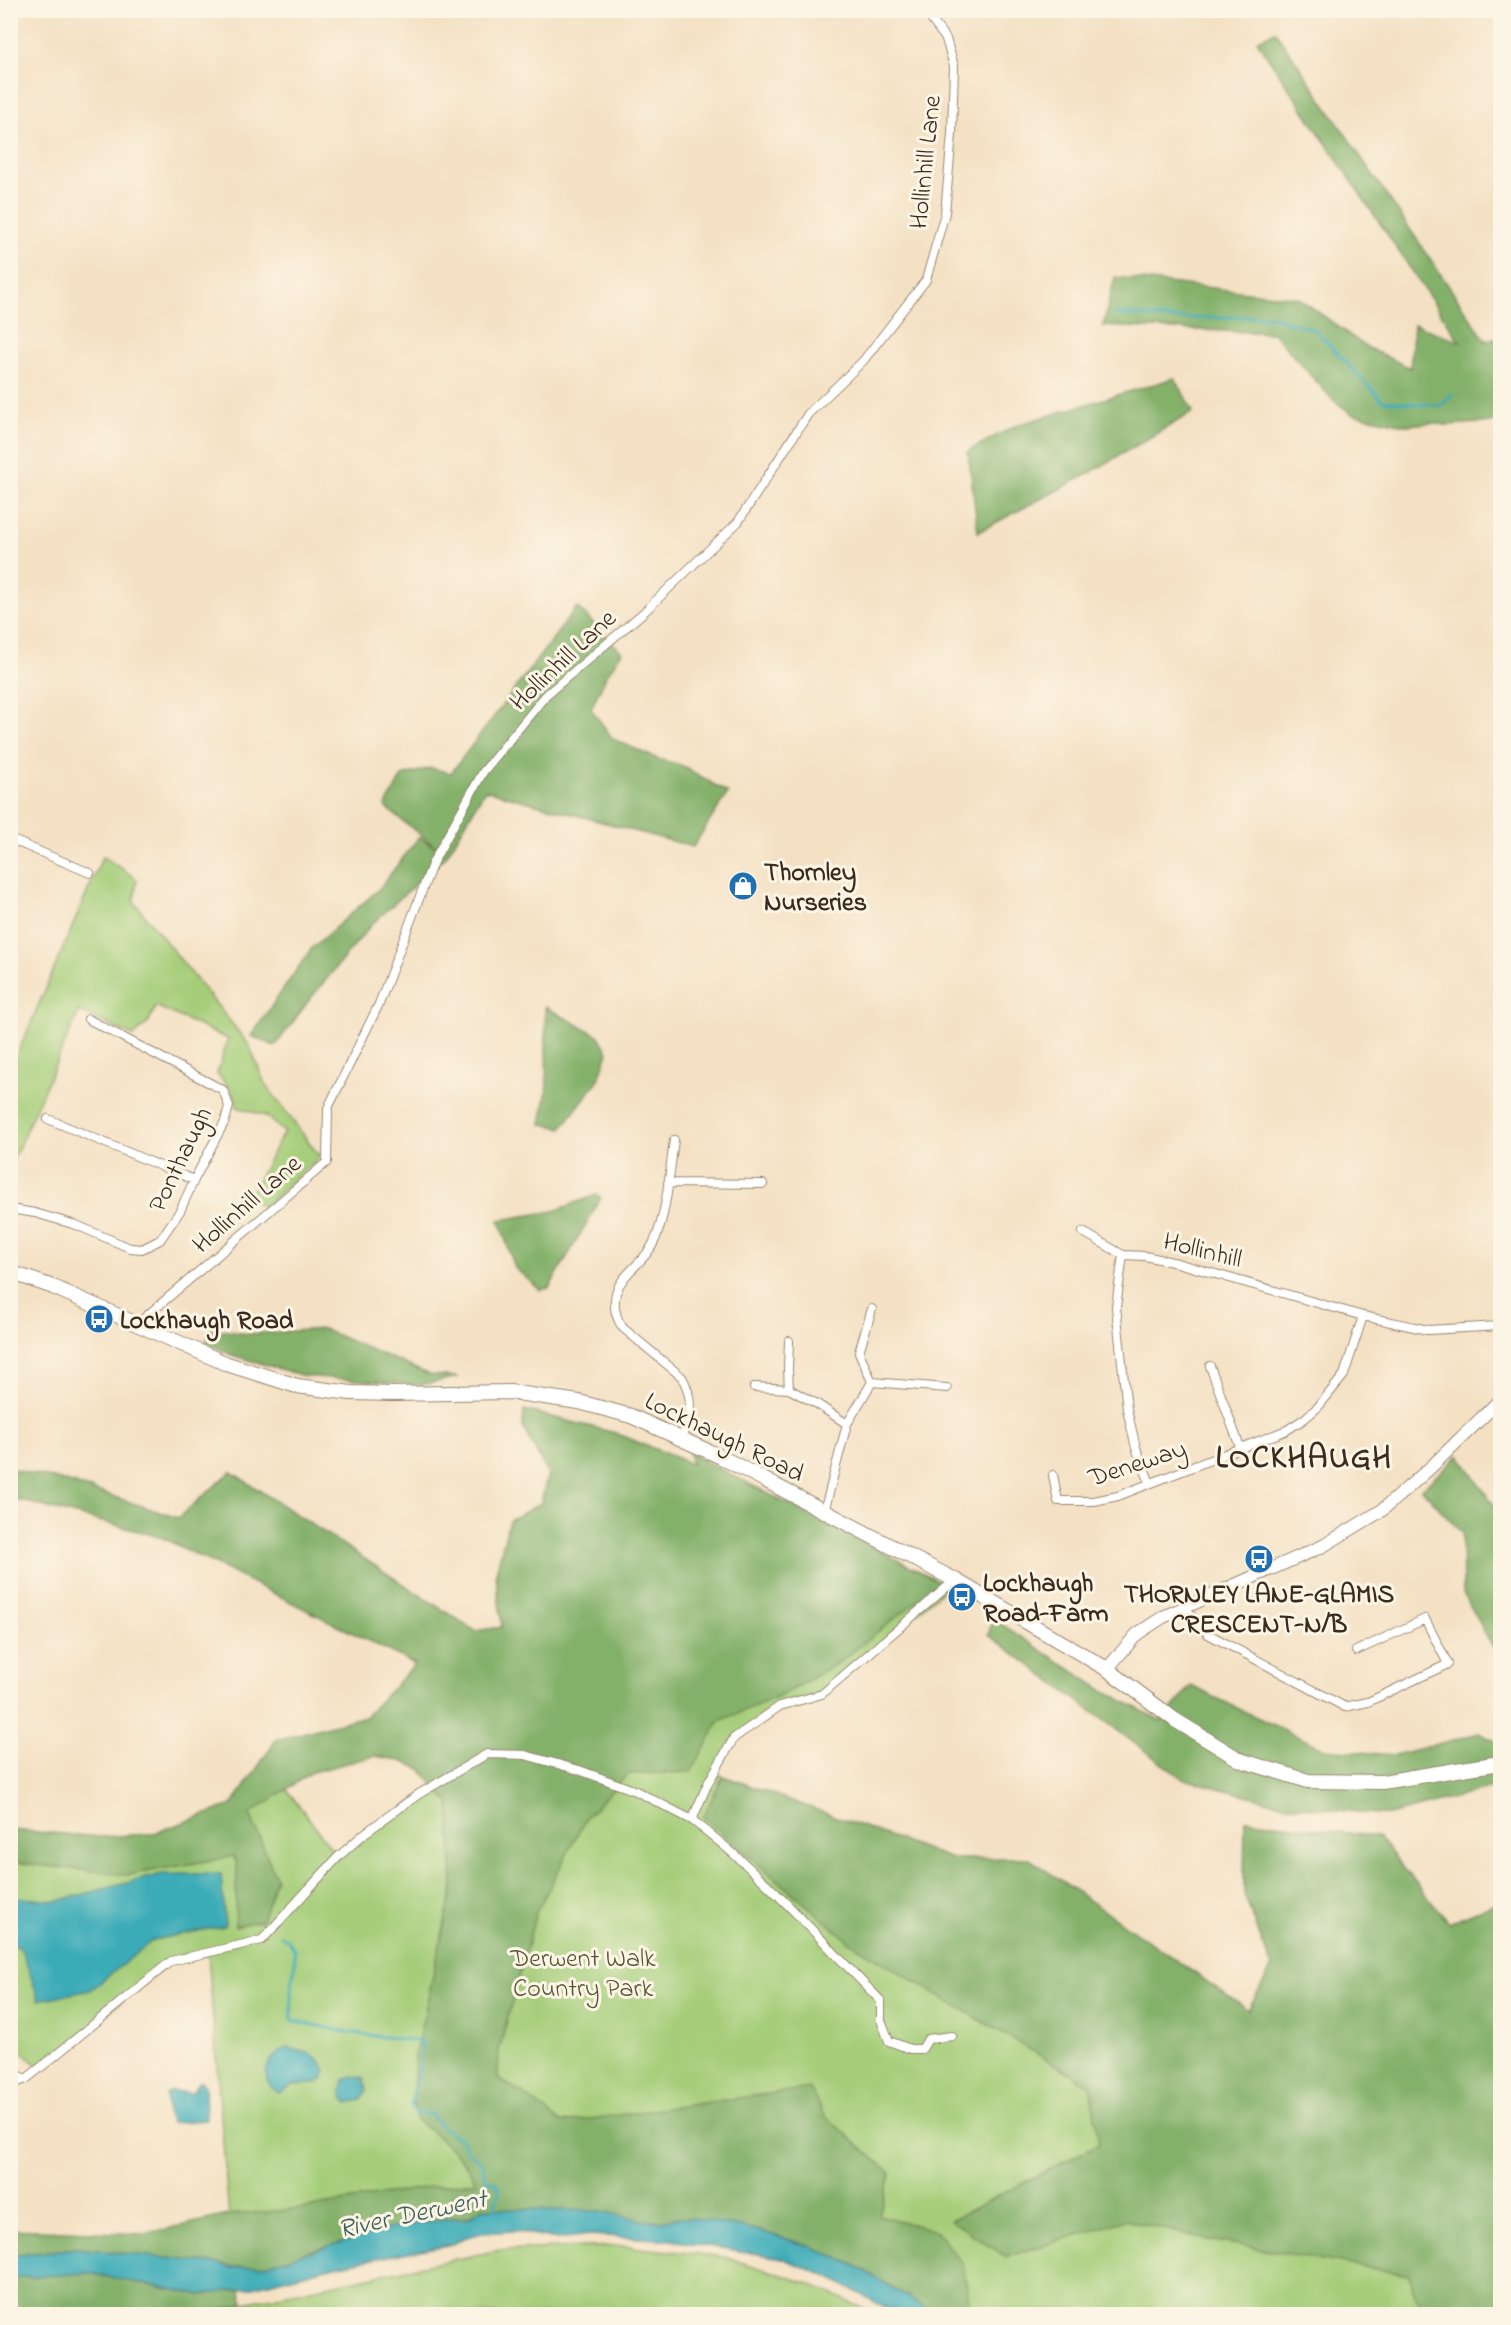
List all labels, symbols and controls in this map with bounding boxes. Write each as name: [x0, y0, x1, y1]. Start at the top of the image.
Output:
street label: Hollinhill Lane: [901, 93, 953, 231]
street label: Hollinhill Lane: [502, 601, 626, 721]
place label: Thornley Nurseries: [764, 855, 867, 923]
shop icon: Thornley Nurseries: [727, 870, 759, 902]
street label: Ponthaugh: [140, 1101, 223, 1219]
street label: Hollinhill Lane: [185, 1147, 311, 1264]
street label: Hollinhill: [1159, 1224, 1246, 1280]
bus stop icon: Lockhaugh Road: [83, 1303, 115, 1335]
place label: Lockhaugh Road: [120, 1303, 294, 1342]
street label: Lockhaugh Road: [637, 1384, 810, 1494]
street label: Deneway: [1083, 1431, 1192, 1499]
district label: LOCKHAUGH: [1216, 1436, 1392, 1483]
bus stop icon: THORNLEY LANE-GLAMIS CRESCENT-N/B: [1243, 1543, 1275, 1575]
place label: Lockhaugh Road-Farm: [983, 1566, 1108, 1634]
place label: THORNLEY LANE-GLAMIS CRESCENT-N/B: [1124, 1577, 1395, 1645]
bus stop icon: Lockhaugh Road-Farm: [946, 1581, 978, 1613]
park label: Derwent Walk Country Park: [509, 1941, 656, 2009]
water label: River Derwent: [335, 2180, 493, 2250]

